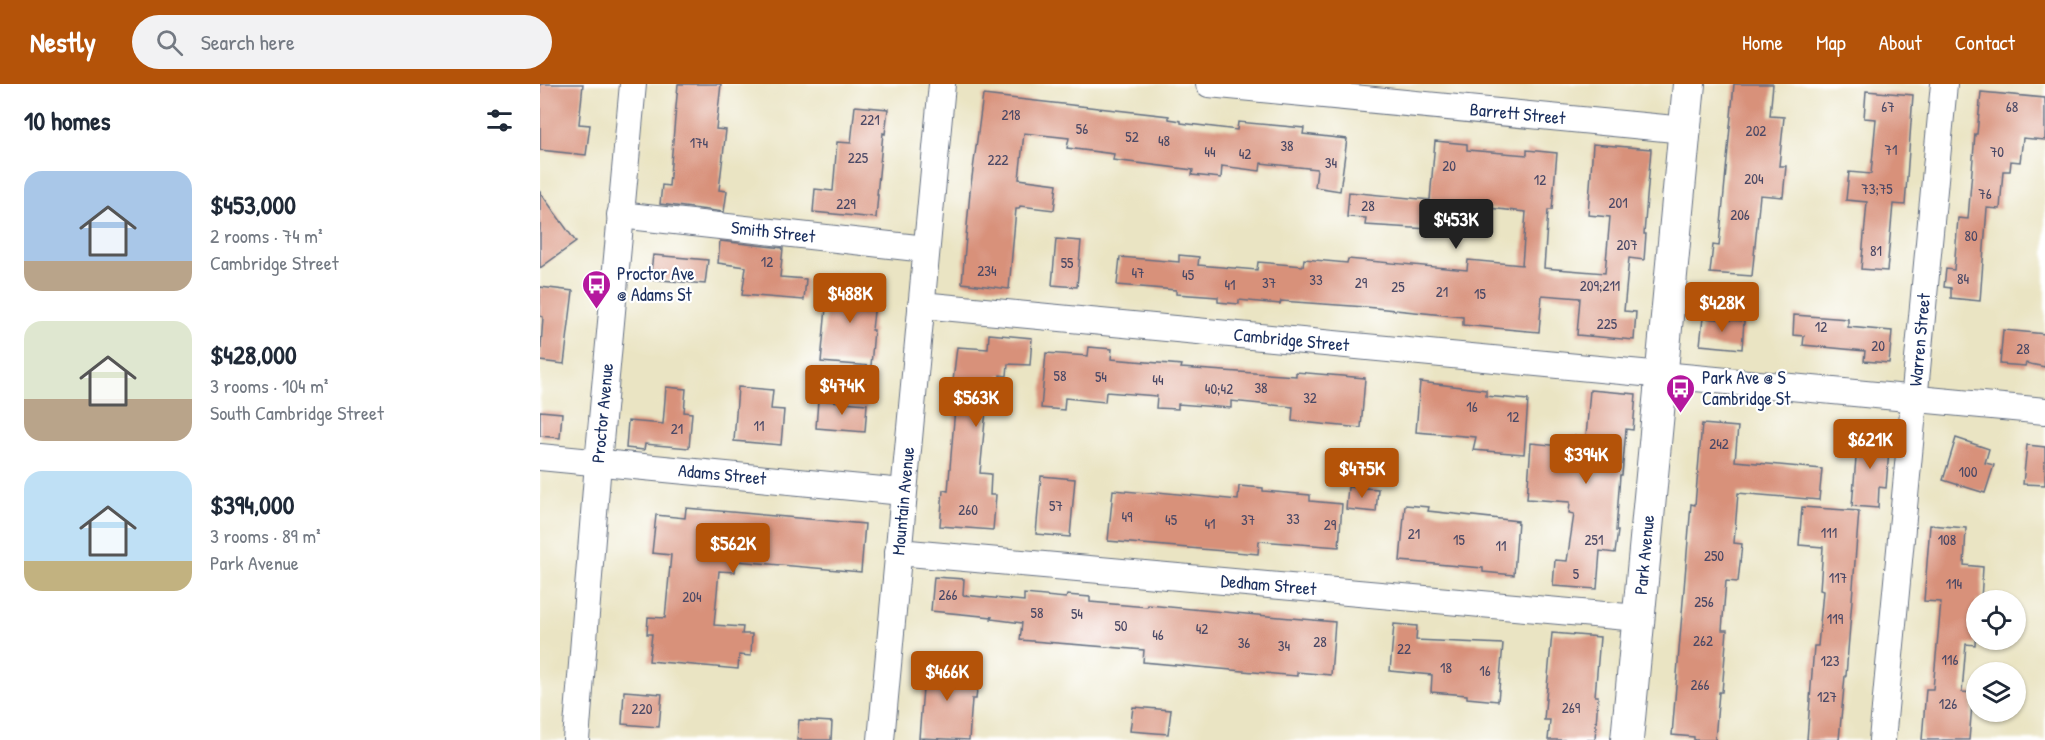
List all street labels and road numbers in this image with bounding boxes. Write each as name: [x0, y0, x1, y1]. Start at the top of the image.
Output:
street label: Barrett Street: [1469, 96, 1567, 130]
street label: Smith Street: [730, 214, 817, 249]
street label: Warren Street: [1902, 291, 1936, 387]
street label: Cambridge Street: [1233, 322, 1351, 357]
street label: Proctor Avenue: [585, 362, 619, 464]
street label: Mountain Avenue: [885, 446, 920, 556]
street label: Adams Street: [677, 457, 768, 491]
street label: Park Avenue: [1628, 514, 1660, 596]
street label: Dedham Street: [1220, 568, 1318, 601]

